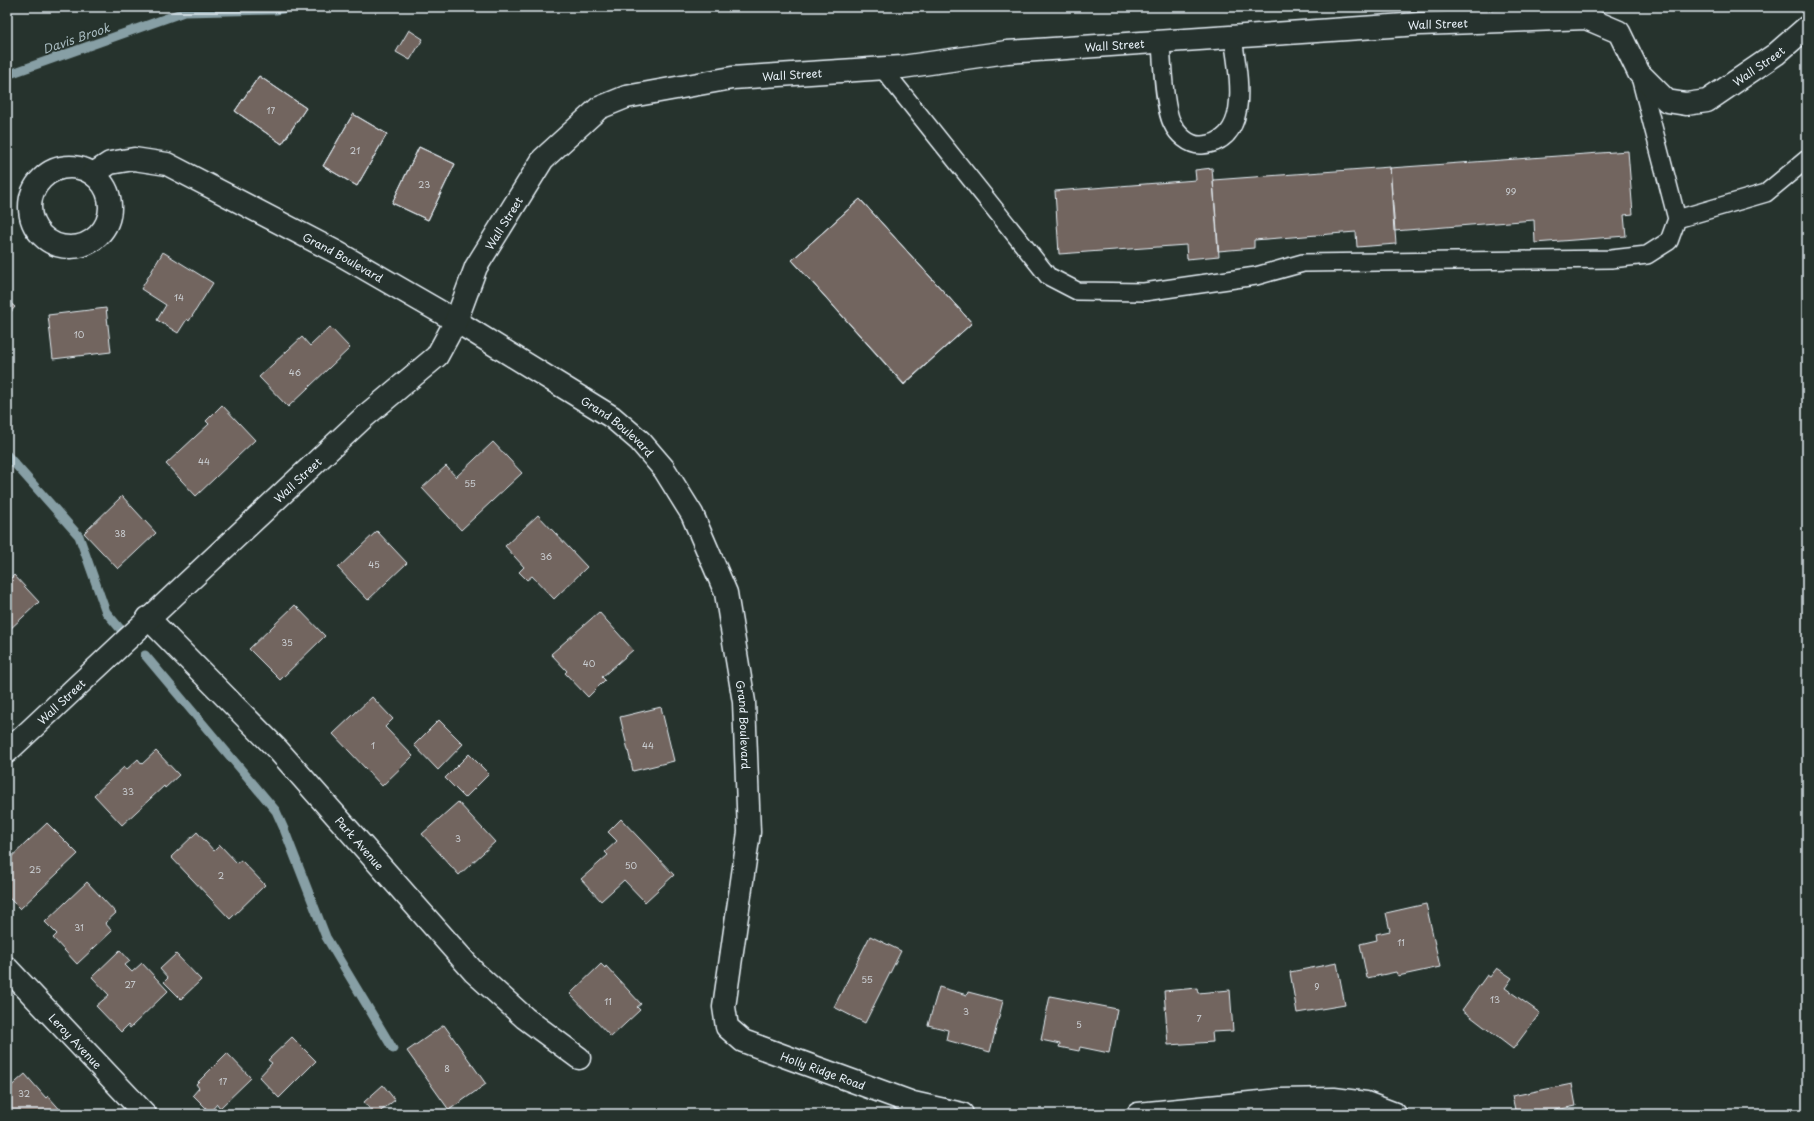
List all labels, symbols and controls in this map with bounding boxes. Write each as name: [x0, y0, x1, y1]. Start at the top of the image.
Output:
street label: Wall Street: [1407, 14, 1469, 33]
water label: Davis Brook: [40, 18, 113, 58]
street label: Wall Street: [1084, 34, 1146, 55]
street label: Wall Street: [1729, 42, 1789, 90]
street label: Wall Street: [762, 64, 823, 85]
house number: 17: [267, 103, 276, 117]
house number: 21: [350, 143, 360, 157]
house number: 23: [418, 177, 430, 191]
house number: 99: [1506, 184, 1517, 198]
street label: Wall Street: [480, 193, 527, 253]
street label: Grand Boulevard: [300, 228, 387, 286]
house number: 14: [174, 290, 184, 304]
house number: 10: [74, 327, 85, 341]
house number: 46: [289, 365, 301, 379]
street label: Grand Boulevard: [578, 391, 658, 460]
street label: Wall Street: [270, 453, 325, 506]
house number: 44: [198, 454, 210, 468]
house number: 55: [464, 476, 476, 490]
house number: 38: [114, 526, 126, 540]
house number: 36: [540, 549, 552, 563]
house number: 45: [368, 557, 380, 571]
house number: 35: [281, 635, 293, 649]
house number: 40: [583, 656, 596, 670]
street label: Wall Street: [33, 674, 89, 728]
street label: Grand Boulevard: [732, 679, 755, 770]
house number: 1: [371, 738, 375, 752]
house number: 44: [642, 738, 654, 752]
house number: 33: [122, 784, 134, 798]
street label: Park Avenue: [332, 812, 388, 873]
house number: 3: [455, 831, 461, 845]
house number: 50: [625, 858, 638, 872]
house number: 25: [29, 862, 41, 876]
house number: 2: [218, 868, 224, 882]
house number: 31: [74, 920, 84, 934]
house number: 11: [1397, 935, 1405, 949]
house number: 55: [861, 972, 873, 986]
house number: 27: [124, 977, 136, 991]
house number: 9: [1314, 979, 1320, 993]
house number: 13: [1490, 992, 1500, 1006]
house number: 11: [604, 994, 612, 1008]
house number: 3: [963, 1004, 969, 1018]
street label: Leroy Avenue: [45, 1009, 106, 1072]
house number: 7: [1196, 1011, 1202, 1025]
house number: 5: [1076, 1017, 1082, 1031]
street label: Holly Ridge Road: [778, 1047, 868, 1093]
house number: 8: [444, 1061, 450, 1075]
house number: 17: [219, 1074, 228, 1088]
house number: 32: [18, 1086, 30, 1100]

